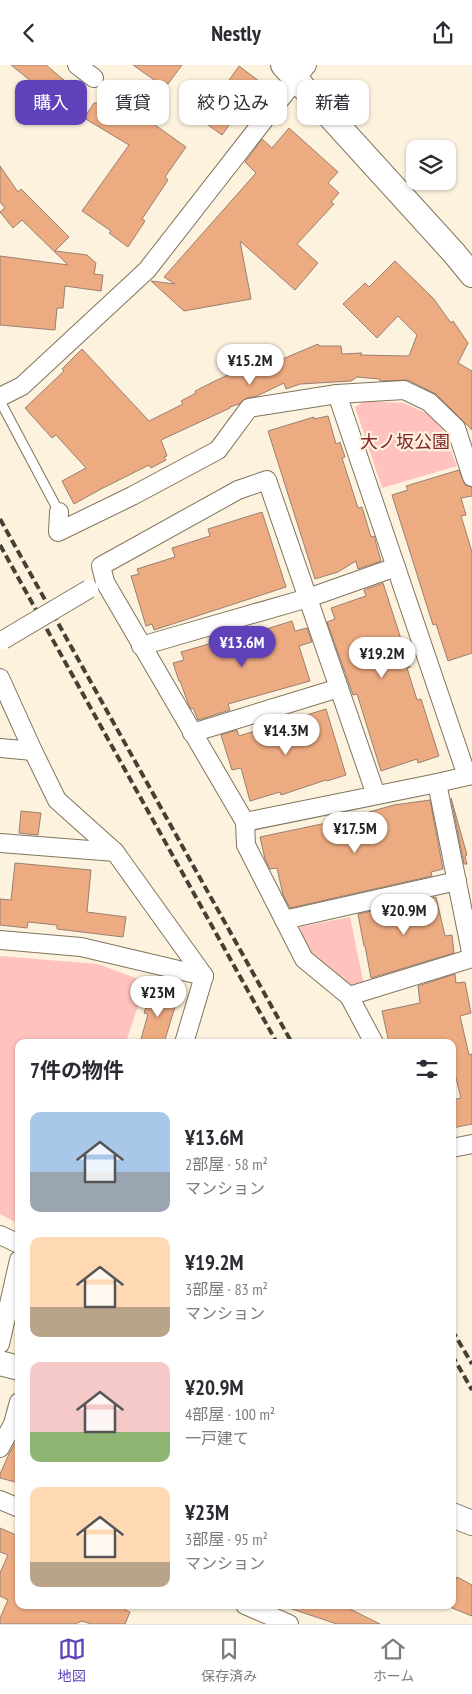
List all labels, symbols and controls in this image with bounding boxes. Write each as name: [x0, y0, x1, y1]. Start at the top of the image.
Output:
icon: back: [15, 19, 43, 47]
text: Nestly: [211, 19, 261, 47]
icon: share: [429, 19, 457, 47]
chip: 購入: [15, 80, 87, 125]
chip: 賃貸: [97, 80, 169, 125]
chip: 絞り込み: [179, 80, 287, 125]
chip: 新着: [297, 80, 369, 125]
map controls: [406, 140, 456, 190]
button: layers: [406, 140, 456, 190]
pin: ¥15.2M: [209, 343, 291, 386]
text: ¥15.2M: [228, 350, 272, 370]
park label: 大ノ坂公園: [360, 430, 450, 453]
pin: ¥13.6M: [201, 625, 283, 668]
text: ¥13.6M: [220, 632, 264, 652]
pin: ¥19.2M: [341, 637, 423, 679]
text: ¥19.2M: [360, 643, 404, 663]
pin: ¥14.3M: [245, 713, 327, 756]
text: ¥14.3M: [264, 720, 308, 740]
pin: ¥17.5M: [314, 811, 396, 854]
text: ¥17.5M: [333, 818, 377, 838]
pin: ¥20.9M: [363, 893, 445, 936]
text: ¥20.9M: [382, 900, 426, 920]
pin: ¥23M: [128, 975, 188, 1018]
text: ¥23M: [141, 982, 175, 1002]
icon: filters: [413, 1055, 441, 1083]
text: 7件の物件: [30, 1057, 124, 1084]
text: ¥13.6M: [185, 1124, 244, 1151]
icon: home: [70, 1132, 130, 1192]
text: 2部屋 · 58 m²: [185, 1154, 268, 1174]
text: マンション: [185, 1178, 265, 1198]
text: ¥19.2M: [185, 1249, 244, 1276]
icon: home: [70, 1257, 130, 1317]
text: 3部屋 · 83 m²: [185, 1279, 268, 1299]
text: マンション: [185, 1303, 265, 1323]
text: ¥20.9M: [185, 1374, 244, 1401]
icon: home: [70, 1382, 130, 1442]
text: 4部屋 · 100 m²: [185, 1404, 275, 1424]
text: 一戸建て: [185, 1428, 249, 1448]
text: ¥23M: [185, 1499, 229, 1526]
icon: home: [70, 1507, 130, 1567]
text: 3部屋 · 95 m²: [185, 1529, 268, 1549]
text: マンション: [185, 1553, 265, 1573]
tab: 地図: [58, 1635, 86, 1685]
tab: 保存済み: [201, 1635, 257, 1685]
tab: ホーム: [373, 1635, 414, 1685]

